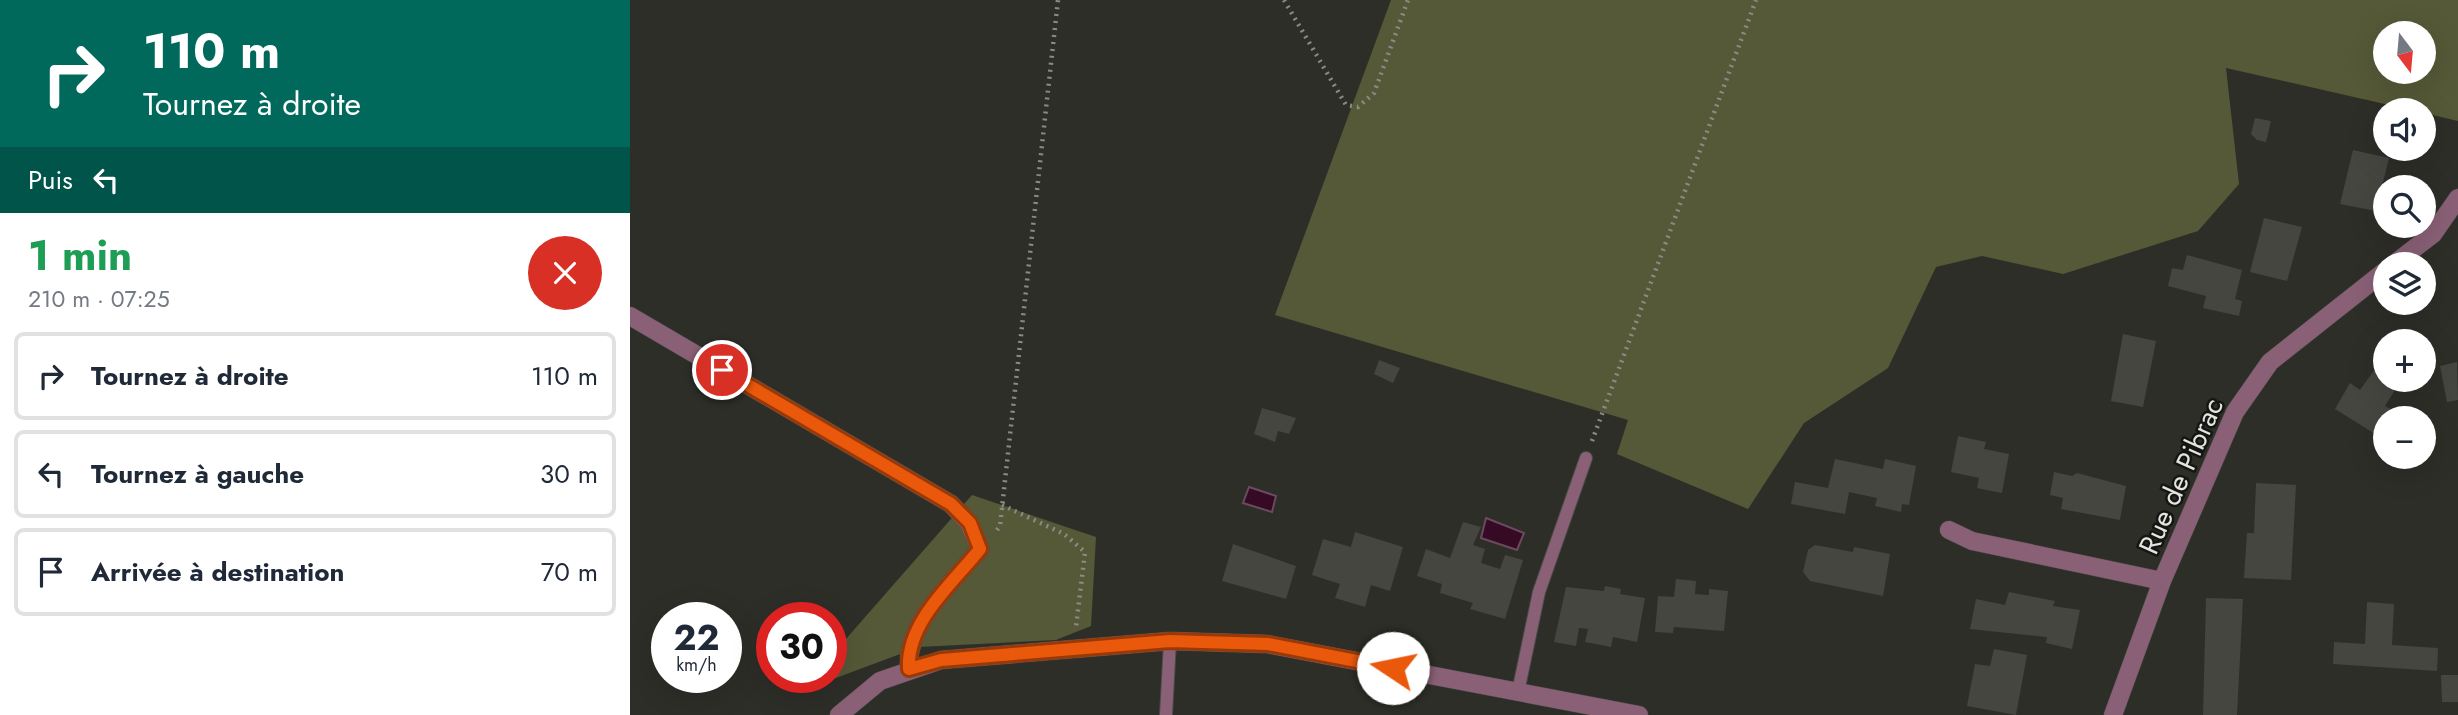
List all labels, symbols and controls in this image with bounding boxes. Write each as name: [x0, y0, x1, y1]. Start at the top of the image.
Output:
text: 110 m: [143, 16, 280, 86]
north arrow: [2373, 21, 2436, 84]
map controls: [2373, 21, 2436, 469]
icon: right: [28, 28, 119, 119]
text: Tournez à droite: [143, 81, 361, 127]
button: sound: [2373, 98, 2436, 161]
text: Puis: [28, 161, 73, 199]
icon: left: [87, 161, 125, 199]
button: search: [2373, 175, 2436, 238]
text: 1 min: [28, 225, 132, 286]
button: close: [528, 236, 602, 310]
button: layers: [2373, 252, 2436, 315]
text: 210 m · 07:25: [28, 282, 170, 316]
button: +: [2373, 329, 2436, 392]
pin: [692, 340, 752, 400]
icon: arrive: [703, 351, 741, 389]
icon: right: [32, 357, 70, 395]
text: Tournez à droite: [91, 357, 289, 395]
text: 110 m: [531, 357, 598, 395]
street label: Rue de Pibrac: [2128, 391, 2234, 561]
button: −: [2373, 406, 2436, 469]
icon: left: [32, 455, 70, 493]
text: Tournez à gauche: [91, 455, 304, 493]
text: 30 m: [540, 455, 598, 493]
icon: arrive: [32, 553, 70, 591]
text: Arrivée à destination: [91, 553, 344, 591]
text: 70 m: [541, 553, 598, 591]
speed limit sign: 30: [756, 602, 847, 693]
text: 22: [674, 613, 719, 663]
position arrow: [1356, 631, 1430, 705]
text: km/h: [676, 652, 717, 678]

